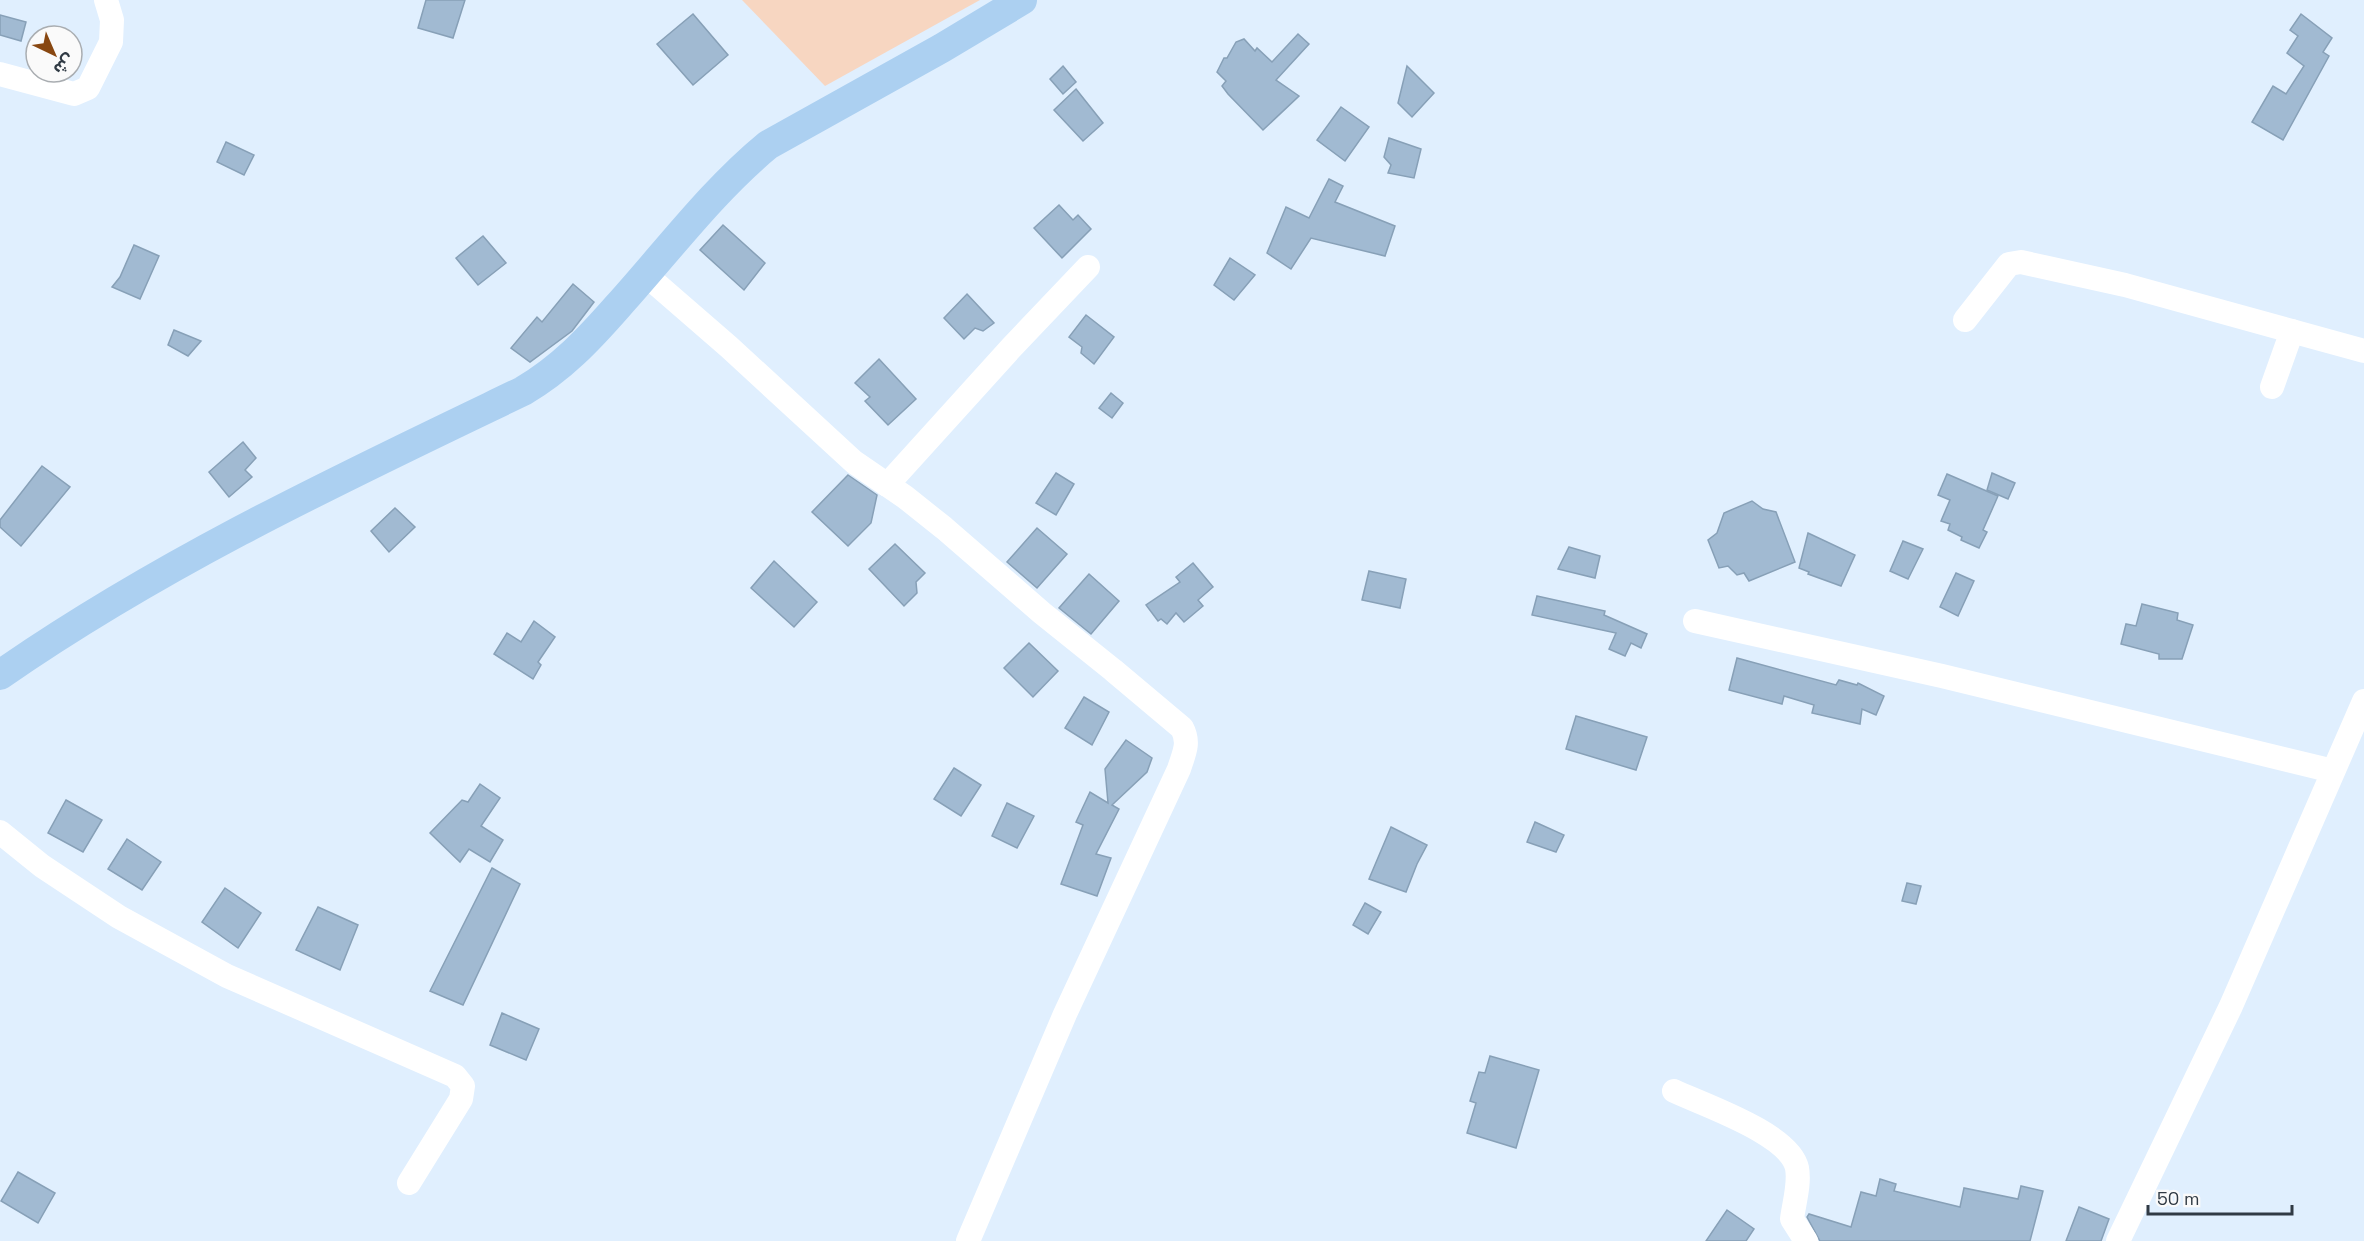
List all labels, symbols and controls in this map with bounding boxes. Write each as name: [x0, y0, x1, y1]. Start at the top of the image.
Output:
north arrow: [24, 24, 84, 84]
text: ش: [49, 49, 79, 80]
scale bar: [2148, 1178, 2292, 1216]
text: 50 m: [2157, 1187, 2199, 1210]

